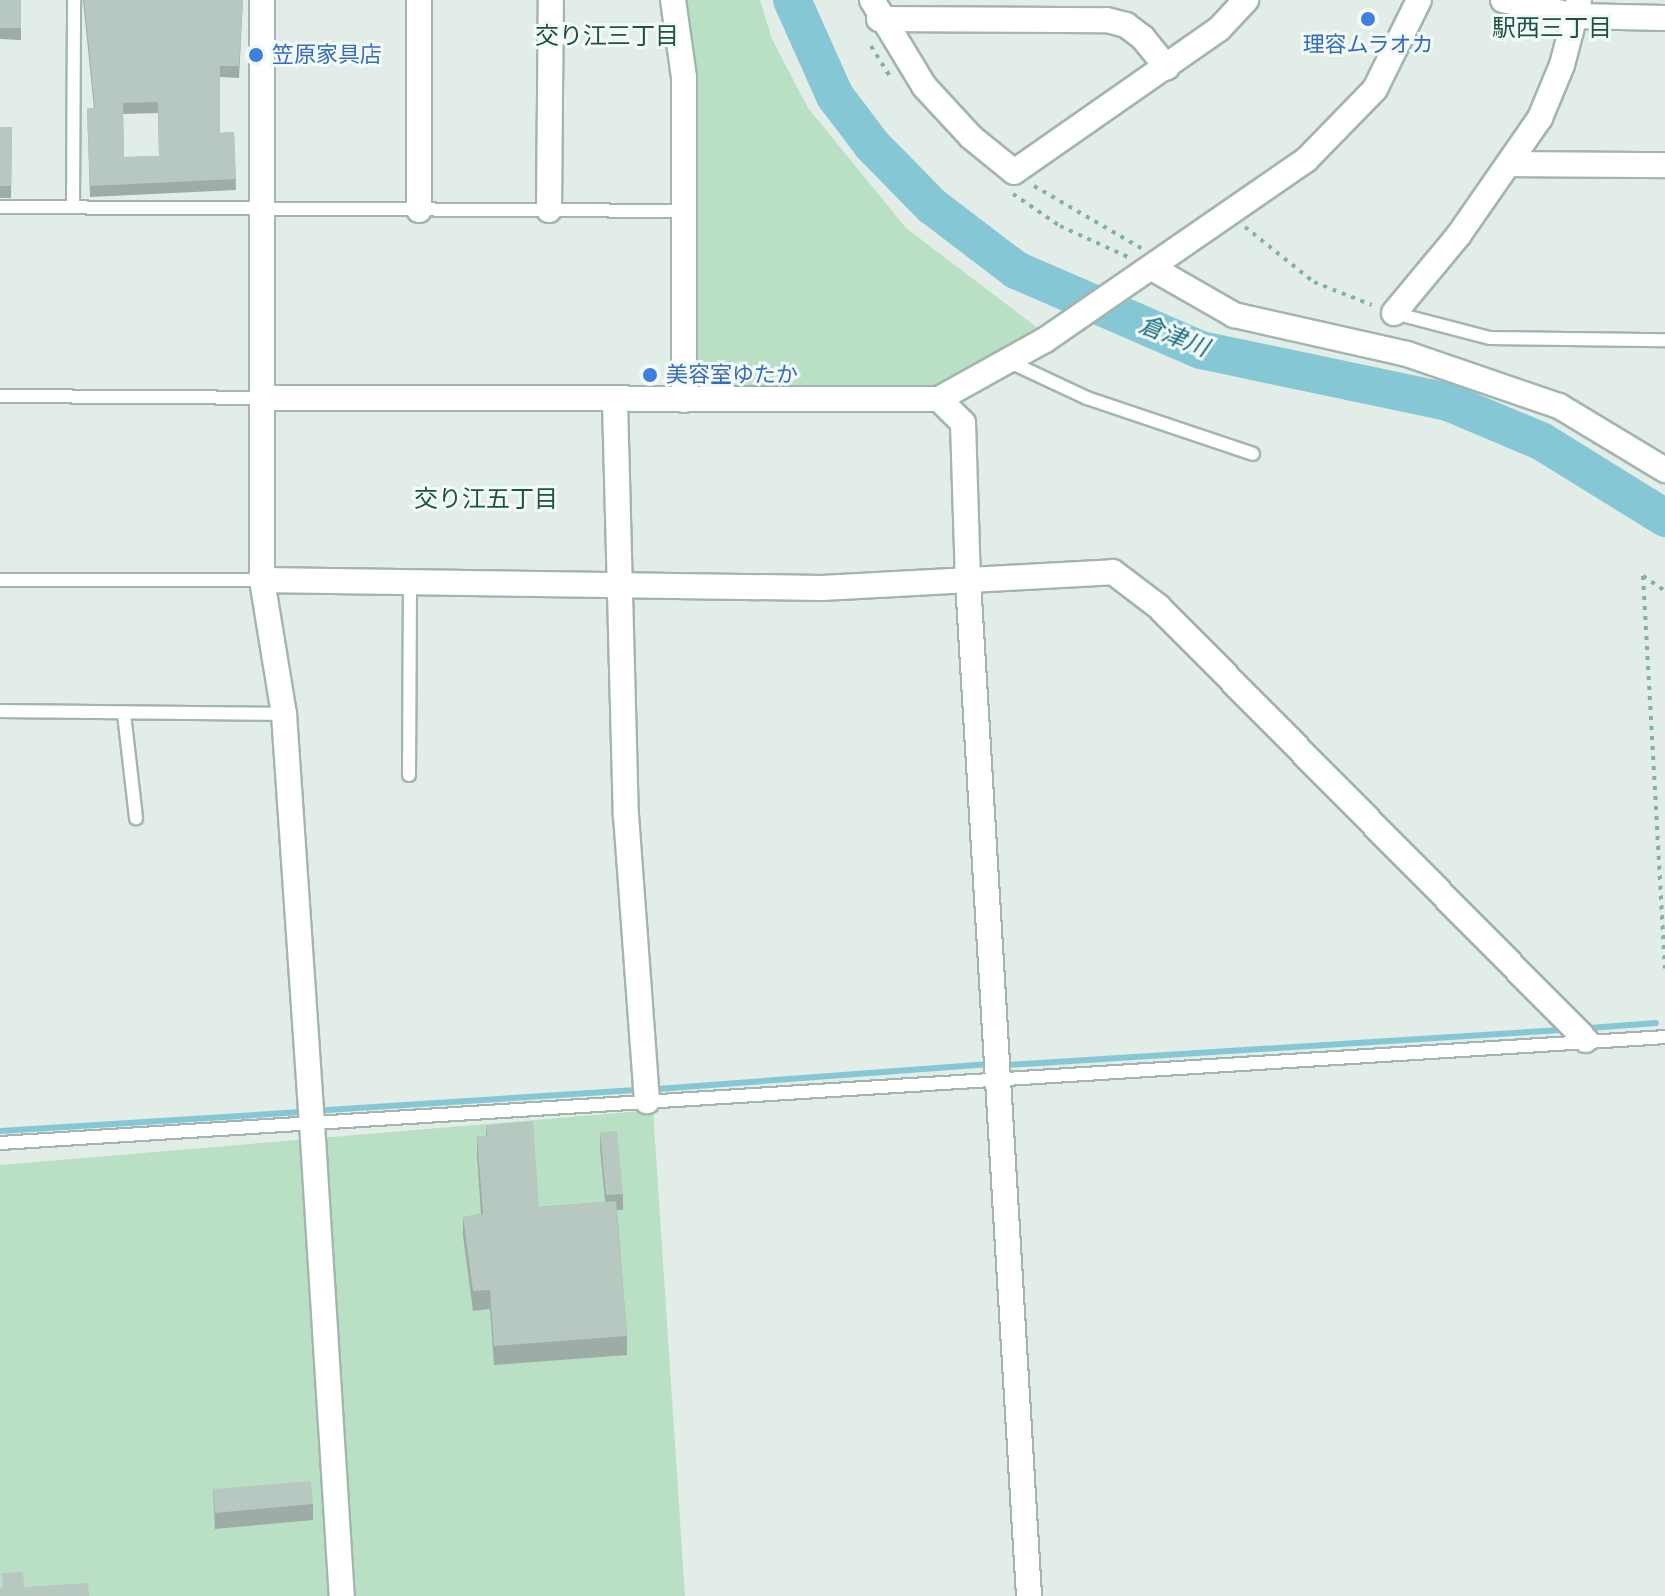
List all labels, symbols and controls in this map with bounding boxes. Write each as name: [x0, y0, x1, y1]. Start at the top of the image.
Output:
marker: 理容ムラオカ: [1359, 10, 1377, 28]
district label: 駅西三丁目: [1492, 14, 1612, 42]
district label: 交り江三丁目: [535, 22, 679, 50]
place label: 理容ムラオカ: [1302, 32, 1434, 58]
place label: 笠原家具店: [272, 42, 382, 68]
marker: 笠原家具店: [247, 46, 265, 64]
water label: 倉津川: [1135, 310, 1213, 362]
place label: 美容室ゆたか: [666, 362, 798, 388]
marker: 美容室ゆたか: [641, 366, 659, 384]
district label: 交り江五丁目: [414, 485, 558, 513]

